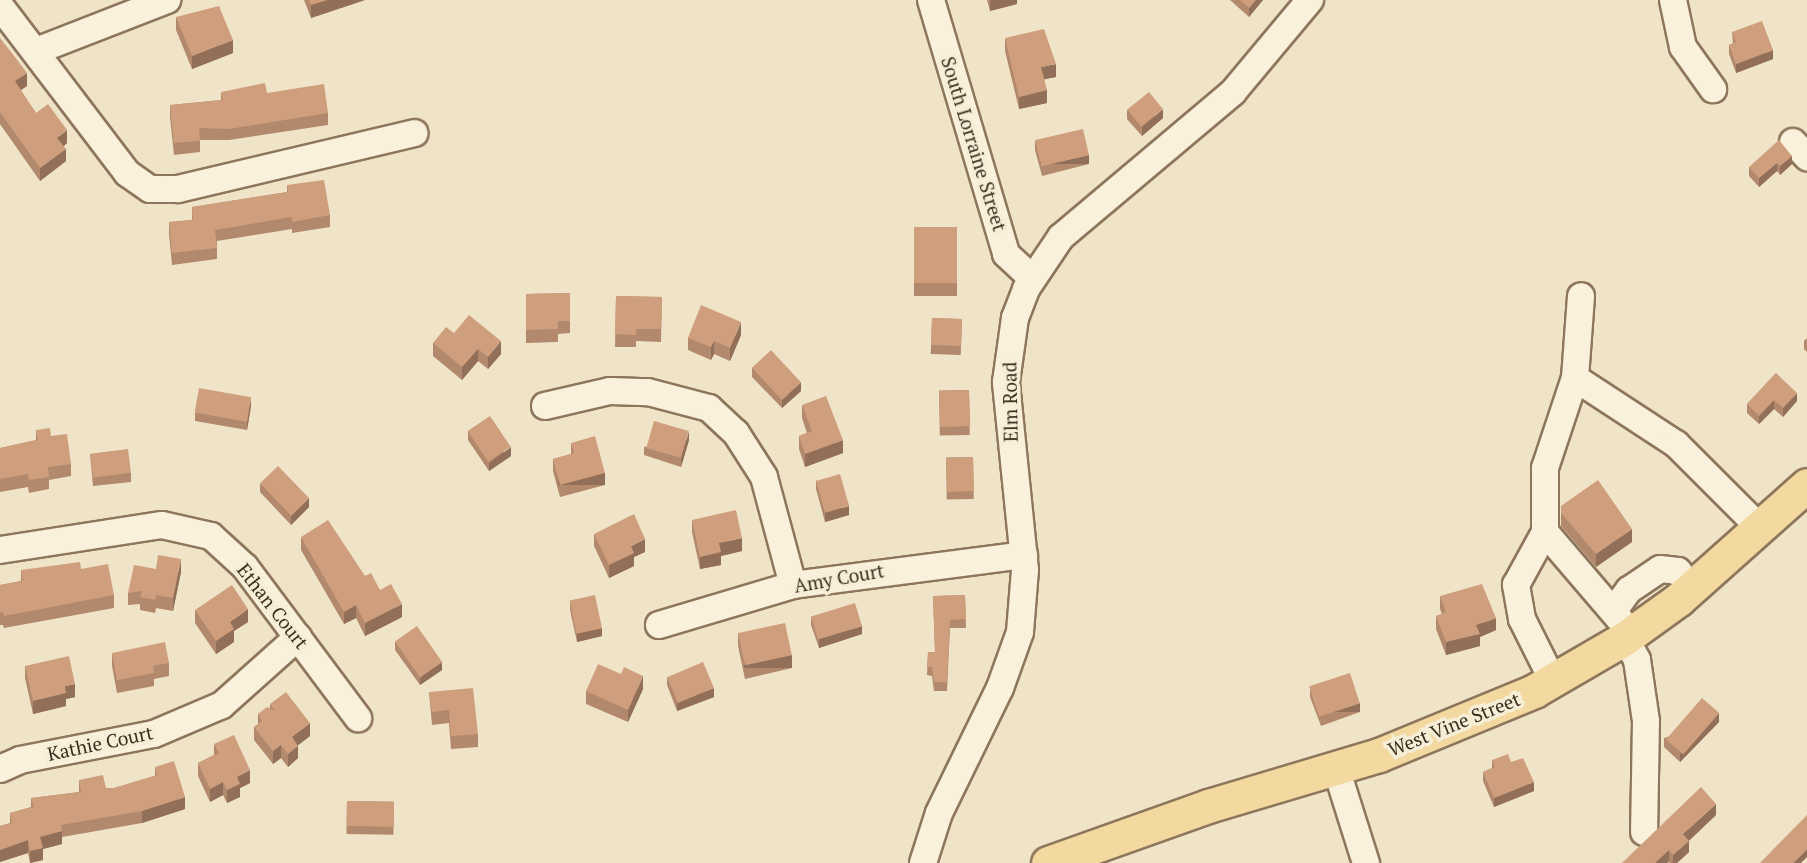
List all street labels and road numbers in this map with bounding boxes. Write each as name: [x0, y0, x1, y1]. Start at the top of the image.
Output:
street label: South Lorraine Street: [937, 54, 1011, 234]
street label: Elm Road: [998, 362, 1022, 442]
street label: Ethan Court: [233, 559, 313, 653]
street label: Amy Court: [792, 559, 886, 597]
street label: West Vine Street: [1384, 687, 1524, 761]
street label: Kathie Court: [45, 721, 155, 765]

